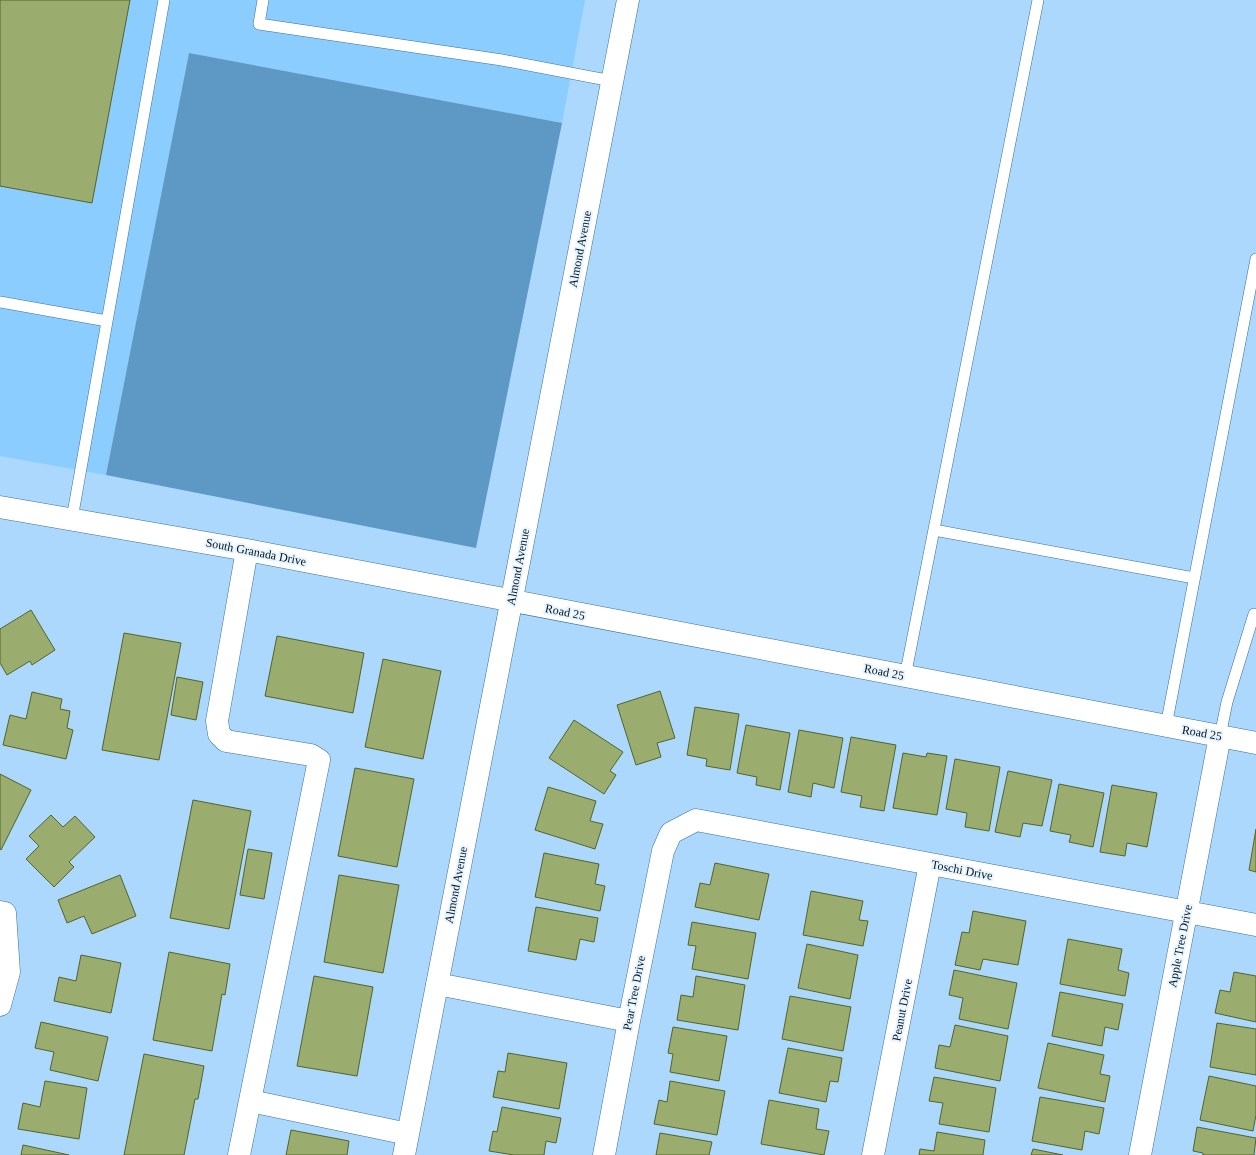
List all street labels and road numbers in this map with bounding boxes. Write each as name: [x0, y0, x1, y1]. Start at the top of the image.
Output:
street label: Almond Avenue: [566, 209, 594, 289]
street label: Almond Avenue: [504, 527, 532, 607]
street label: South Granada Drive: [205, 535, 307, 569]
street label: Road 25: [544, 601, 586, 623]
street label: Road 25: [863, 661, 905, 683]
street label: Road 25: [1181, 723, 1223, 743]
street label: Almond Avenue: [442, 845, 470, 925]
street label: Toschi Drive: [930, 857, 994, 883]
street label: Apple Tree Drive: [1165, 903, 1195, 989]
street label: Pear Tree Drive: [620, 954, 648, 1032]
street label: Peanut Drive: [889, 978, 915, 1042]

